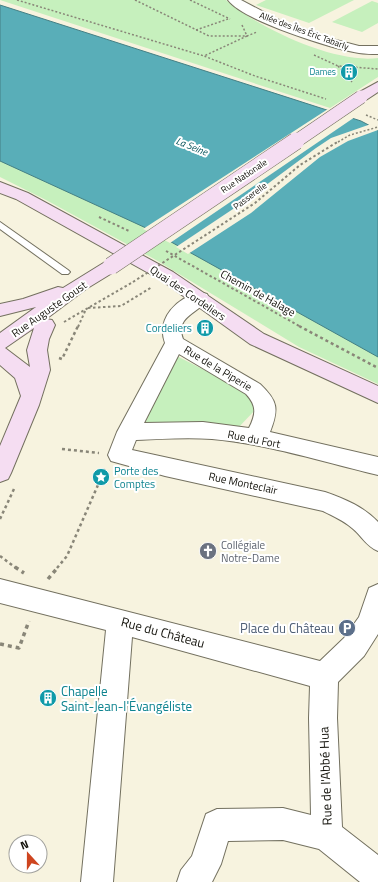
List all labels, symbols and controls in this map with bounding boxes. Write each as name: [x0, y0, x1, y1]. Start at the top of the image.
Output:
street label: Allée des Îles Éric Tabarly: [258, 8, 351, 53]
building icon: Dames: [339, 62, 359, 82]
place label: Dames: [309, 65, 336, 78]
water label: La Seine: [174, 133, 211, 160]
street label: Rue Nationale: [218, 155, 270, 196]
street label: Passerelle: [230, 178, 270, 213]
street label: Quai des Cordeliers: [147, 262, 229, 324]
street label: Chemin de Halage: [218, 266, 299, 320]
street label: Rue Auguste Goust: [8, 277, 90, 341]
building icon: Cordeliers: [195, 318, 215, 338]
place label: Cordeliers: [146, 320, 192, 336]
street label: Rue de la Piperie: [181, 341, 255, 395]
street label: Rue du Fort: [226, 426, 282, 452]
place label: Porte des Comptes: [114, 463, 158, 492]
place icon: Porte des Comptes: [91, 467, 111, 487]
street label: Rue Monteclair: [207, 468, 279, 498]
place label: Collégiale Notre-Dame: [221, 537, 280, 566]
church icon: Collégiale Notre-Dame: [198, 541, 218, 561]
street label: Rue du Château: [119, 611, 207, 653]
place label: Place du Château: [240, 618, 334, 638]
parking icon: Place du Château: [337, 618, 357, 638]
place label: Chapelle Saint-Jean-l'Évangéliste: [61, 681, 192, 716]
building icon: Chapelle Saint-Jean-l'Évangéliste: [38, 688, 58, 708]
street label: Rue de l'Abbé Hua: [313, 726, 337, 826]
north arrow: [8, 834, 48, 874]
text: N: [18, 836, 31, 853]

